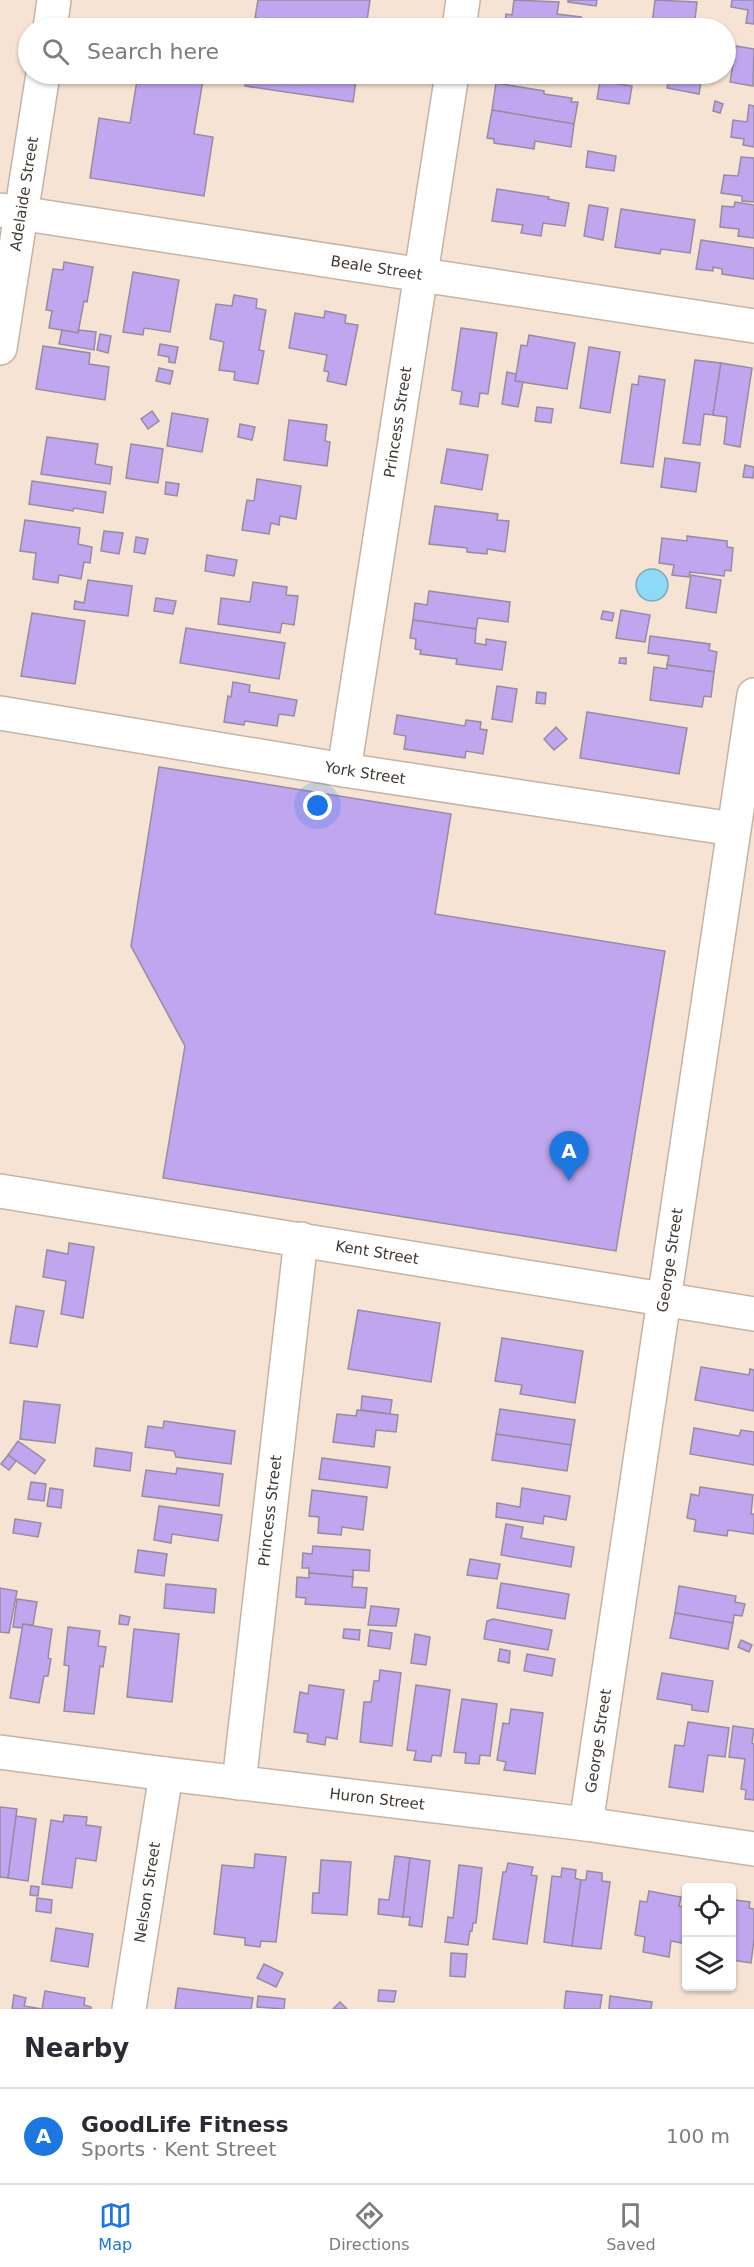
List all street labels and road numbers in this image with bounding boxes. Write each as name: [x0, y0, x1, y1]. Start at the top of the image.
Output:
street label: Adelaide Street: [6, 135, 42, 252]
street label: Beale Street: [329, 252, 424, 284]
street label: Princess Street: [380, 365, 415, 479]
street label: York Street: [322, 758, 407, 788]
street label: George Street: [653, 1207, 687, 1314]
street label: Kent Street: [334, 1237, 420, 1268]
street label: Princess Street: [255, 1454, 285, 1568]
street label: George Street: [582, 1687, 615, 1794]
street label: Huron Street: [328, 1785, 426, 1814]
street label: Nelson Street: [131, 1841, 164, 1944]

